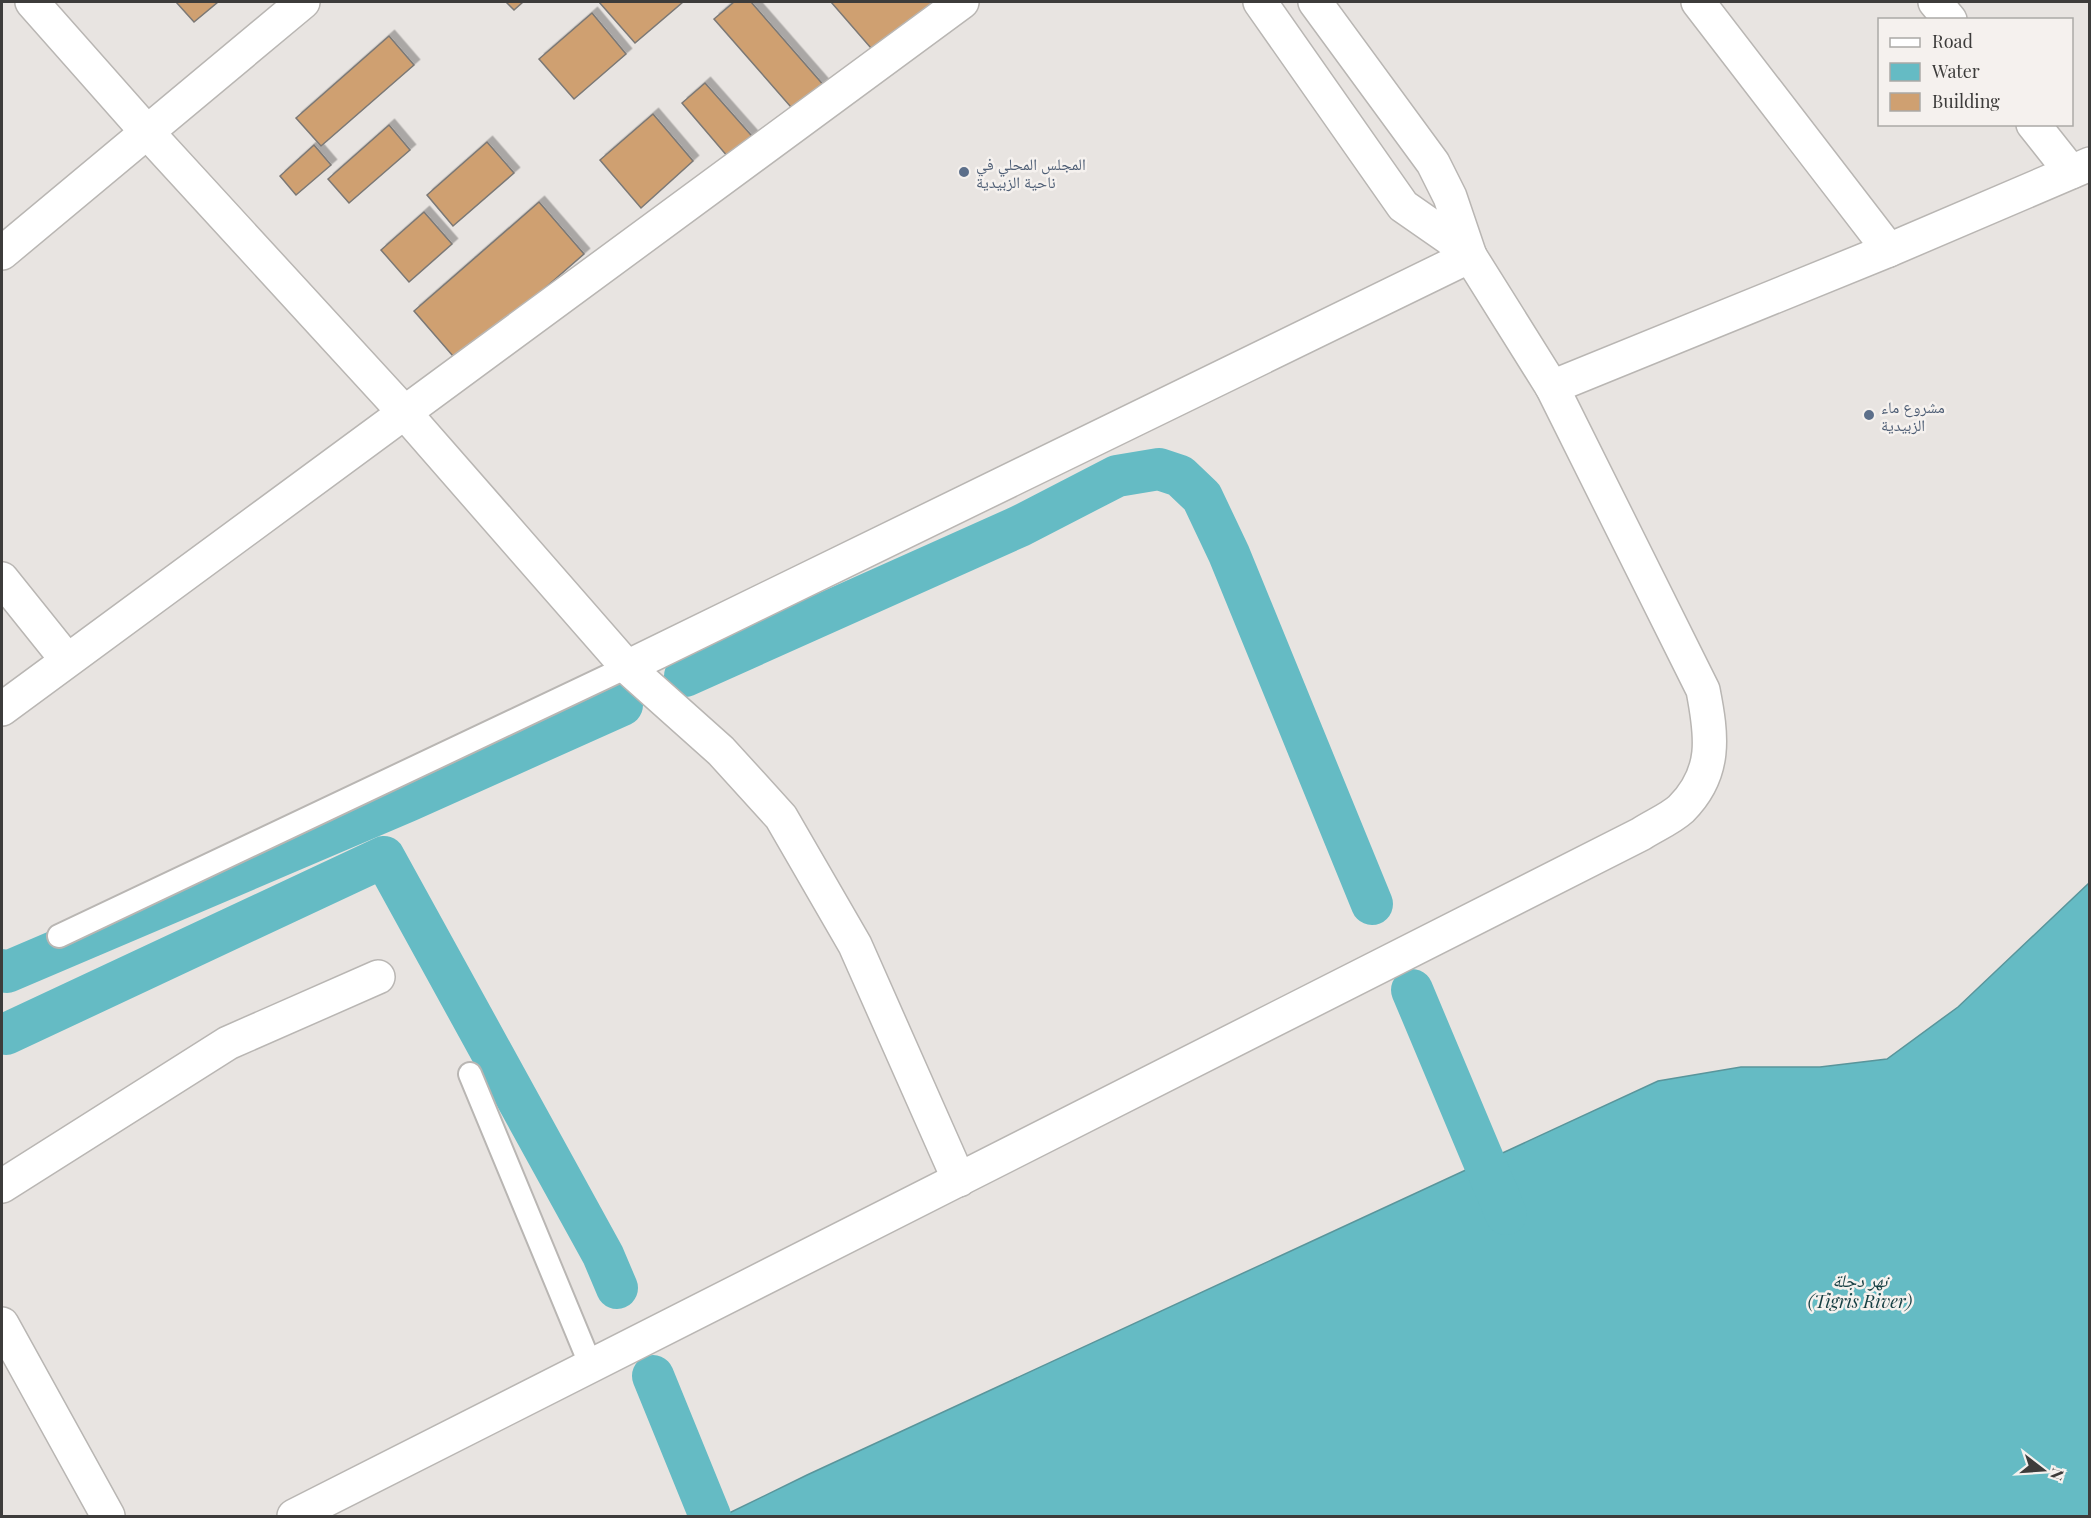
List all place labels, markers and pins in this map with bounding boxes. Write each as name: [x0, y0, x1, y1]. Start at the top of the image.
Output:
place label: المجلس المحلي في ناحية الزبيدية: [976, 153, 1086, 192]
marker: المجلس المحلي في ناحية الزبيدية: [957, 165, 971, 179]
place label: مشروع ماء الزبيدية: [1881, 396, 1945, 435]
marker: مشروع ماء الزبيدية: [1862, 408, 1876, 422]

